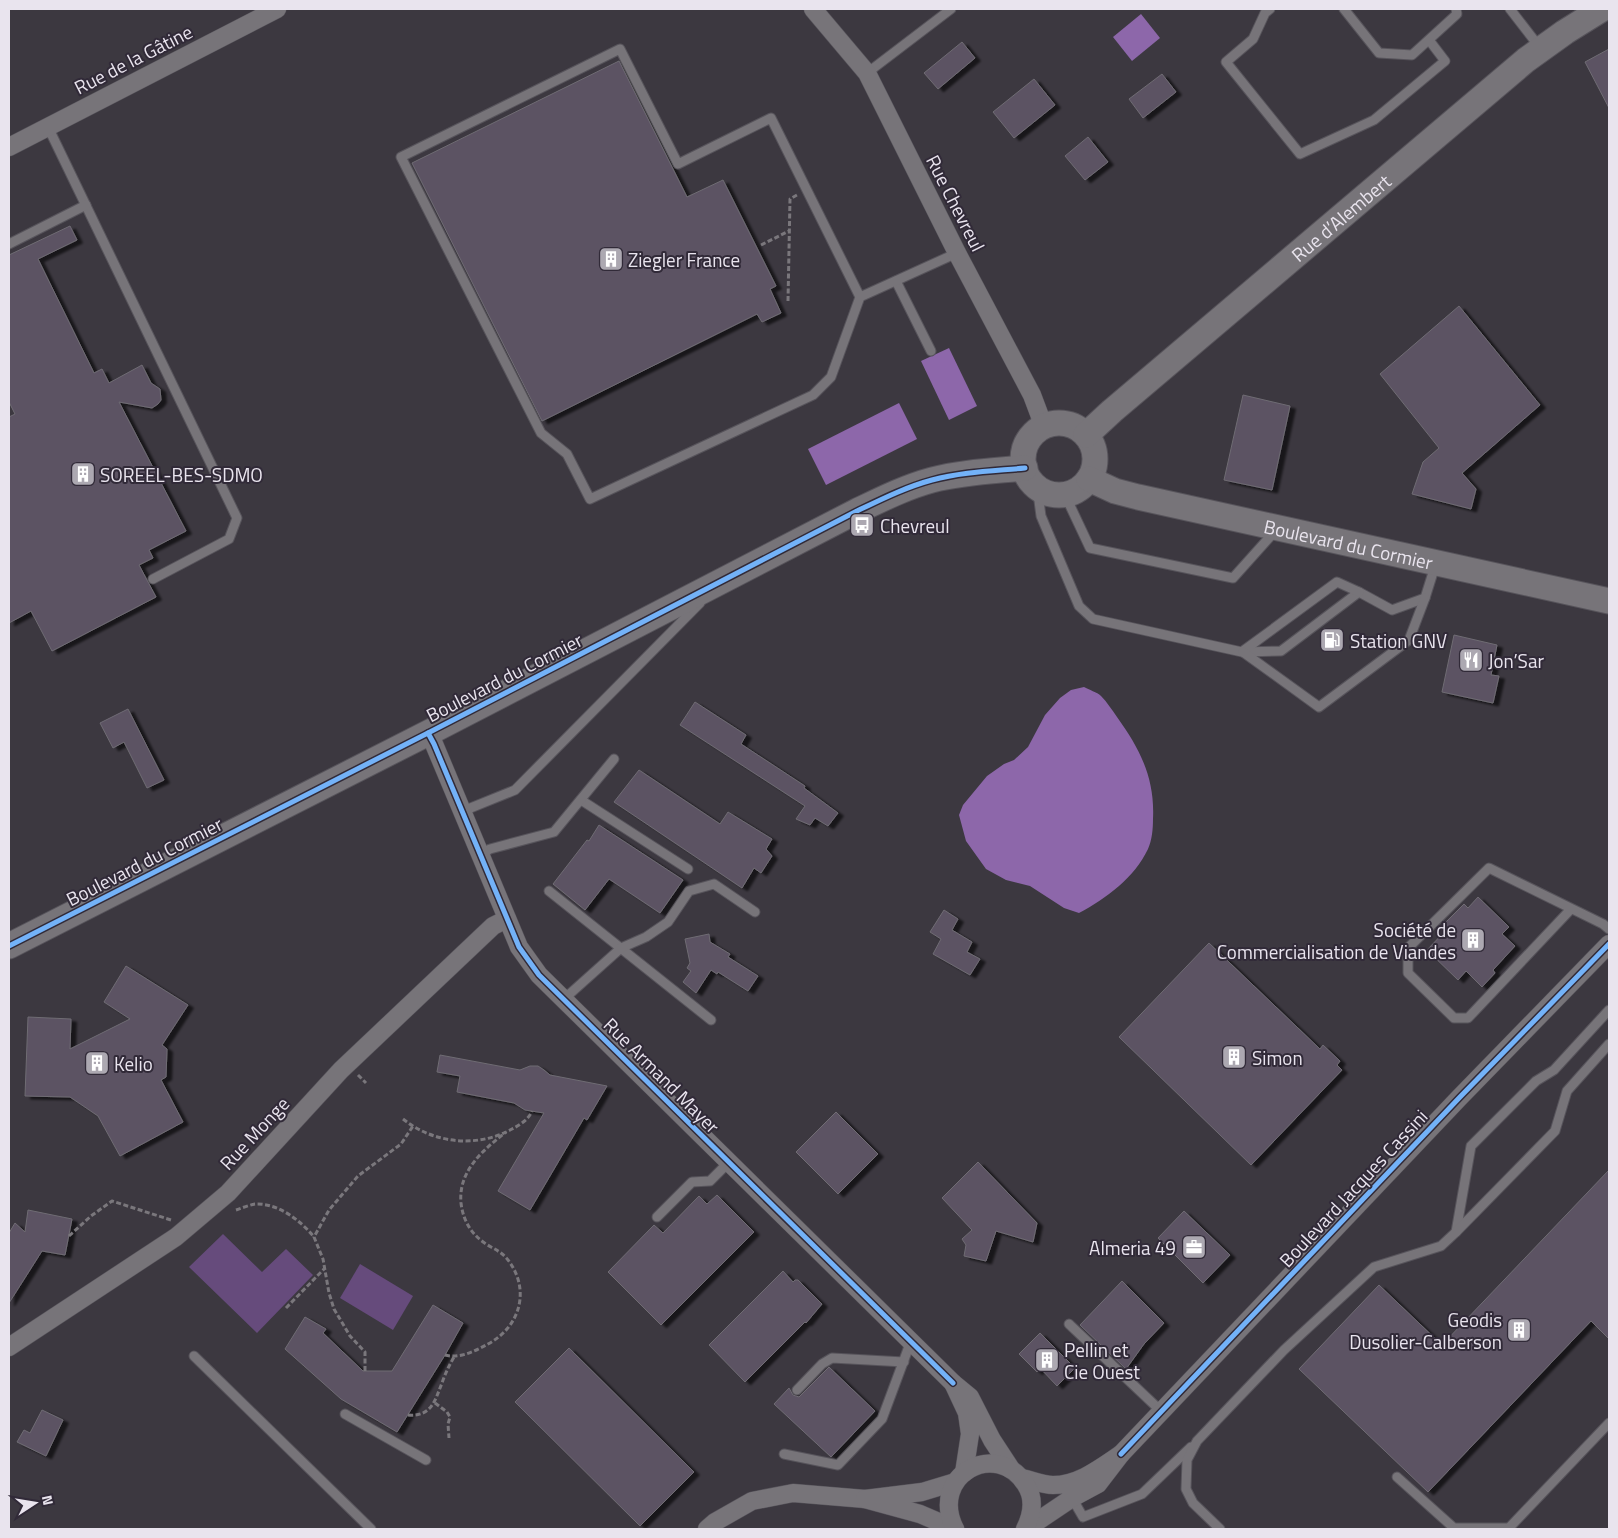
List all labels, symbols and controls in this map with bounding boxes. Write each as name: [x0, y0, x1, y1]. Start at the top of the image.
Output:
street label: Rue de la Gâtine: [69, 17, 197, 101]
street label: Rue Chevreul: [919, 150, 993, 256]
street label: Rue d’Alembert: [1284, 166, 1397, 268]
place label: Ziegler France: [628, 245, 740, 274]
building icon: Ziegler France: [598, 246, 624, 272]
place label: SOREEL-BES-SDMO: [100, 460, 263, 489]
building icon: SOREEL-BES-SDMO: [70, 461, 96, 487]
place label: Chevreul: [880, 511, 950, 540]
street label: Boulevard du Cormier: [1261, 511, 1436, 576]
bus stop icon: Chevreul: [849, 512, 875, 538]
street label: Boulevard du Cormier: [421, 625, 588, 729]
place label: Station GNV: [1350, 626, 1447, 655]
fuel station icon: Station GNV: [1319, 627, 1345, 653]
place label: Jon’Sar: [1488, 646, 1544, 675]
restaurant icon: Jon’Sar: [1458, 647, 1484, 673]
street label: Boulevard du Cormier: [61, 809, 228, 913]
place label: Société de Commercialisation de Viandes: [1217, 915, 1456, 966]
building icon: Société de Commercialisation de Viandes: [1460, 927, 1486, 953]
street label: Rue Armand Mayer: [597, 1010, 727, 1140]
place label: Simon: [1252, 1043, 1303, 1072]
building icon: Simon: [1221, 1044, 1247, 1070]
place label: Kelio: [114, 1049, 153, 1078]
building icon: Kelio: [84, 1050, 110, 1076]
street label: Rue Monge: [212, 1090, 296, 1176]
street label: Boulevard Jacques Cassini: [1272, 1103, 1434, 1273]
place label: Almeria 49: [1089, 1233, 1176, 1262]
office icon: Almeria 49: [1181, 1234, 1207, 1260]
place label: Geodis Dusolier-Calberson: [1349, 1305, 1502, 1356]
building icon: Geodis Dusolier-Calberson: [1506, 1317, 1532, 1343]
place label: Pellin et Cie Ouest: [1064, 1335, 1140, 1386]
building icon: Pellin et Cie Ouest: [1034, 1347, 1060, 1373]
north arrow: [10, 1478, 60, 1528]
text: N: [37, 1493, 59, 1507]

